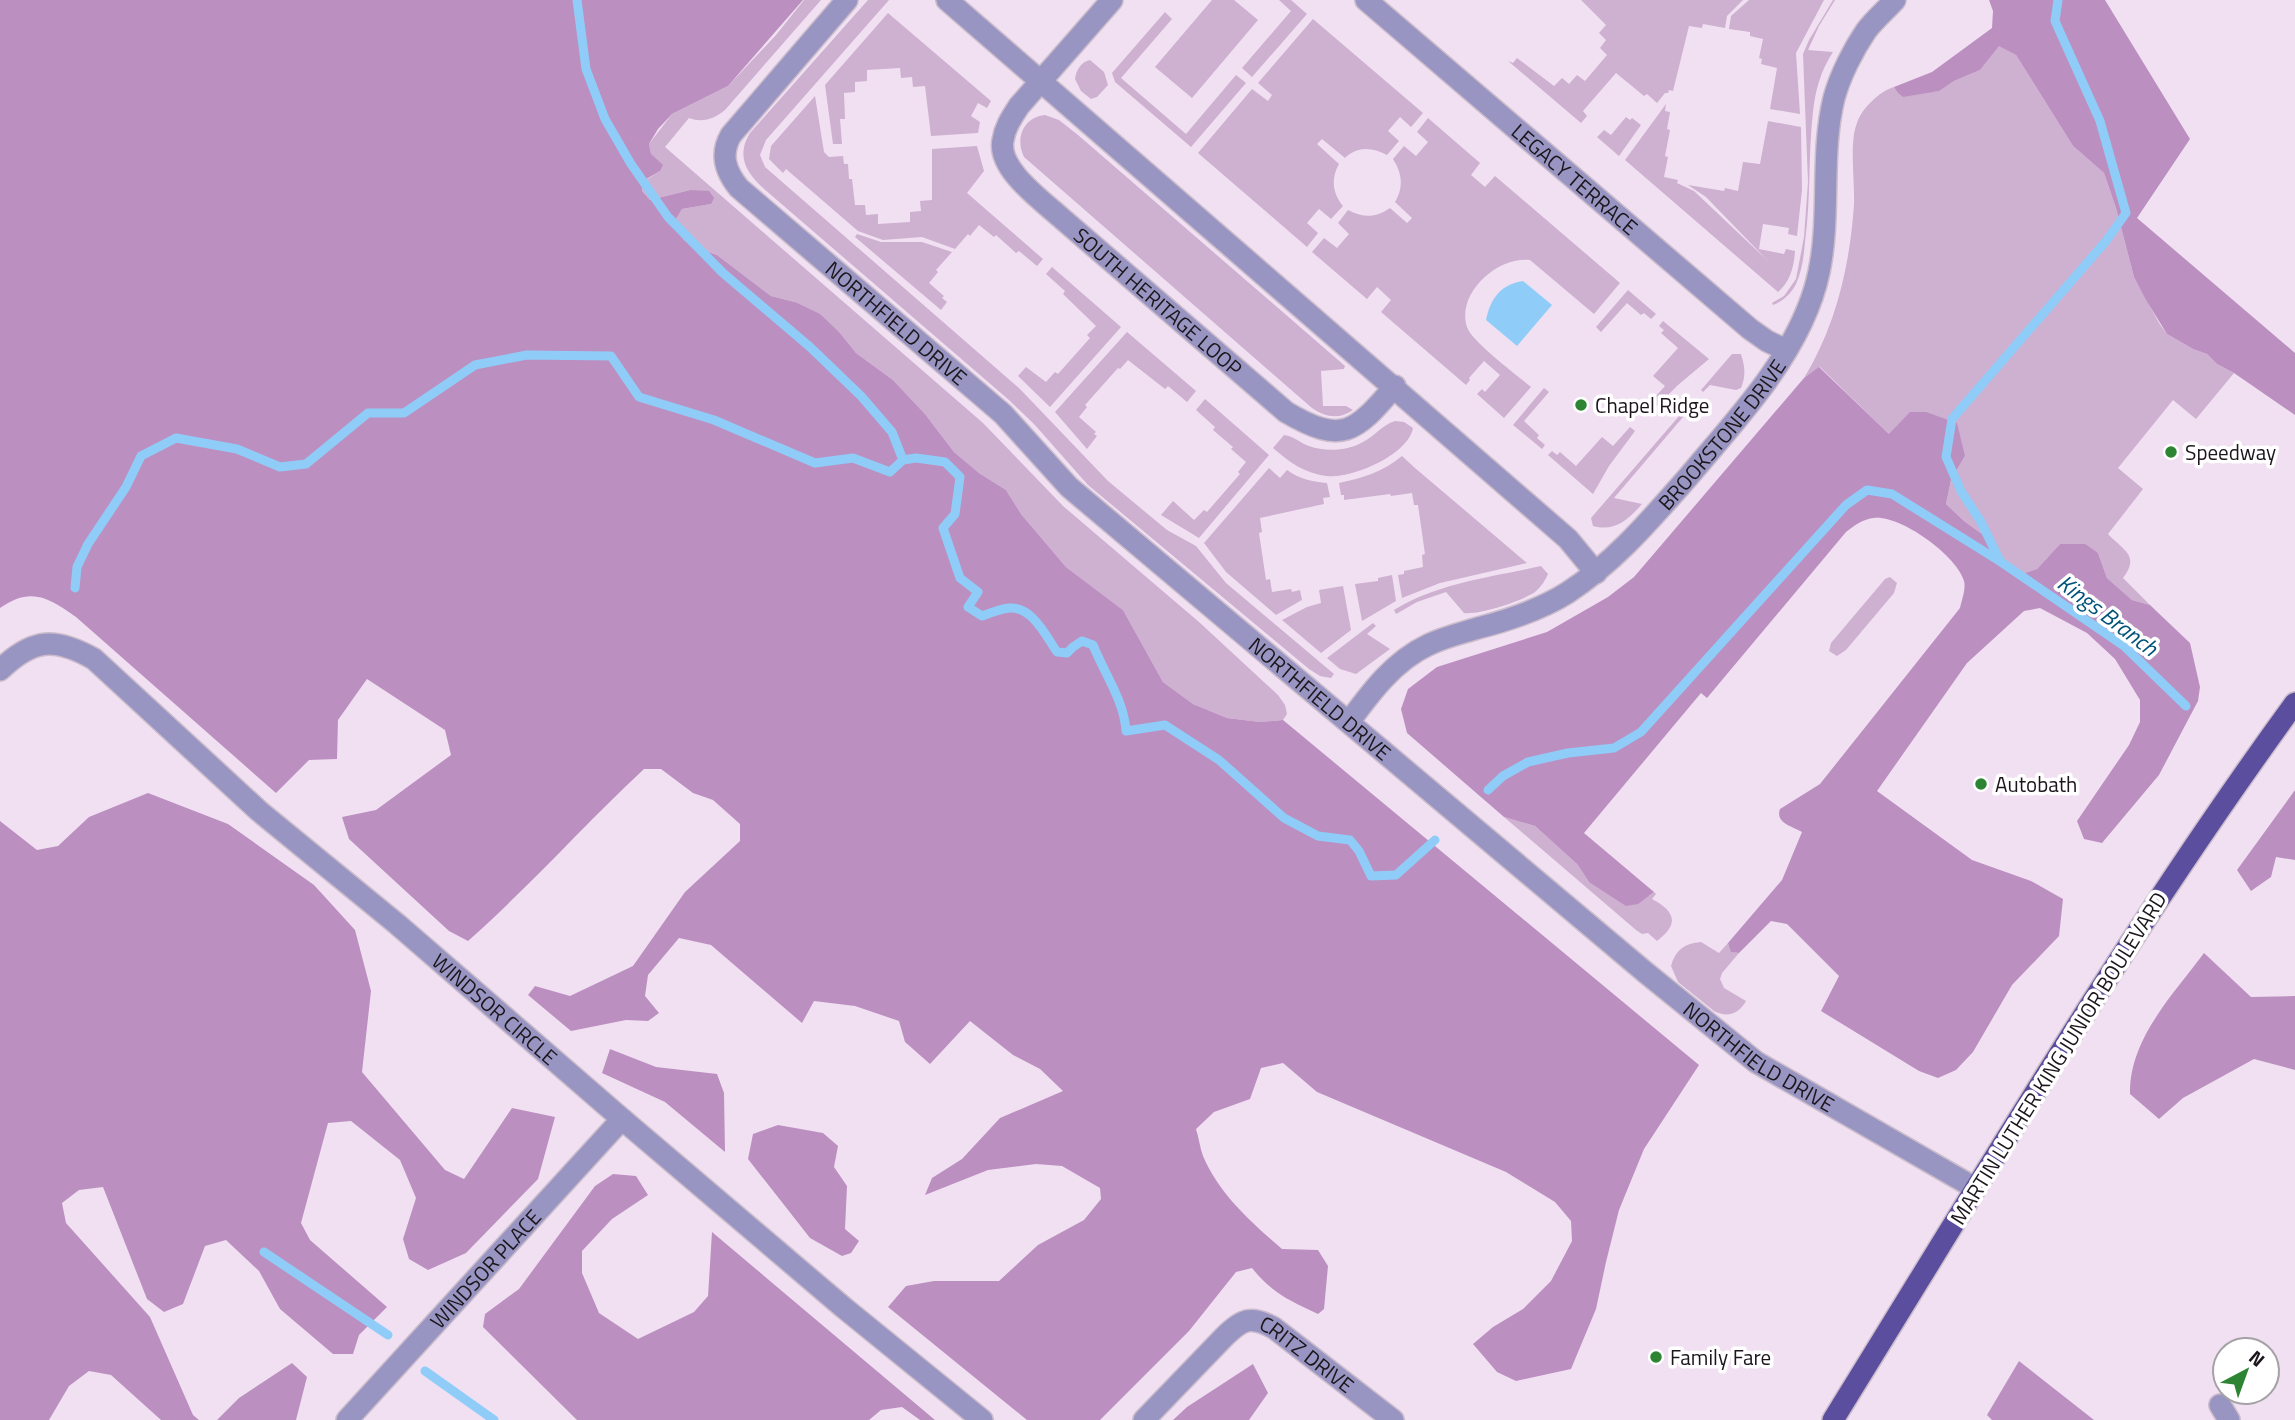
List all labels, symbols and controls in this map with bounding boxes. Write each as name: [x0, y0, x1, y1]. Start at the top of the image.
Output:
street label: LEGACY TERRACE: [1504, 115, 1645, 242]
street label: SOUTH HERITAGE LOOP: [1067, 220, 1250, 384]
street label: NORTHFIELD DRIVE: [819, 253, 974, 393]
street label: BROOKSTONE DRIVE: [1650, 353, 1793, 517]
place label: Chapel Ridge: [1595, 389, 1709, 421]
marker: Chapel Ridge: [1573, 397, 1589, 413]
place label: Speedway: [2185, 436, 2276, 468]
marker: Speedway: [2163, 444, 2179, 460]
water label: Kings Branch: [2050, 566, 2166, 665]
street label: NORTHFIELD DRIVE: [1242, 629, 1398, 768]
place label: Autobath: [1995, 768, 2077, 800]
marker: Autobath: [1973, 776, 1989, 792]
street label: MARTIN LUTHER KING JUNIOR BOULEVARD: [1942, 885, 2174, 1231]
street label: WINDSOR CIRCLE: [425, 945, 565, 1072]
street label: NORTHFIELD DRIVE: [1677, 993, 1841, 1120]
street label: WINDSOR PLACE: [422, 1202, 548, 1336]
street label: CRITZ DRIVE: [1255, 1307, 1361, 1400]
north arrow: [2211, 1336, 2281, 1406]
place label: Family Fare: [1670, 1341, 1771, 1373]
text: N: [2243, 1343, 2272, 1373]
marker: Family Fare: [1648, 1349, 1664, 1365]

